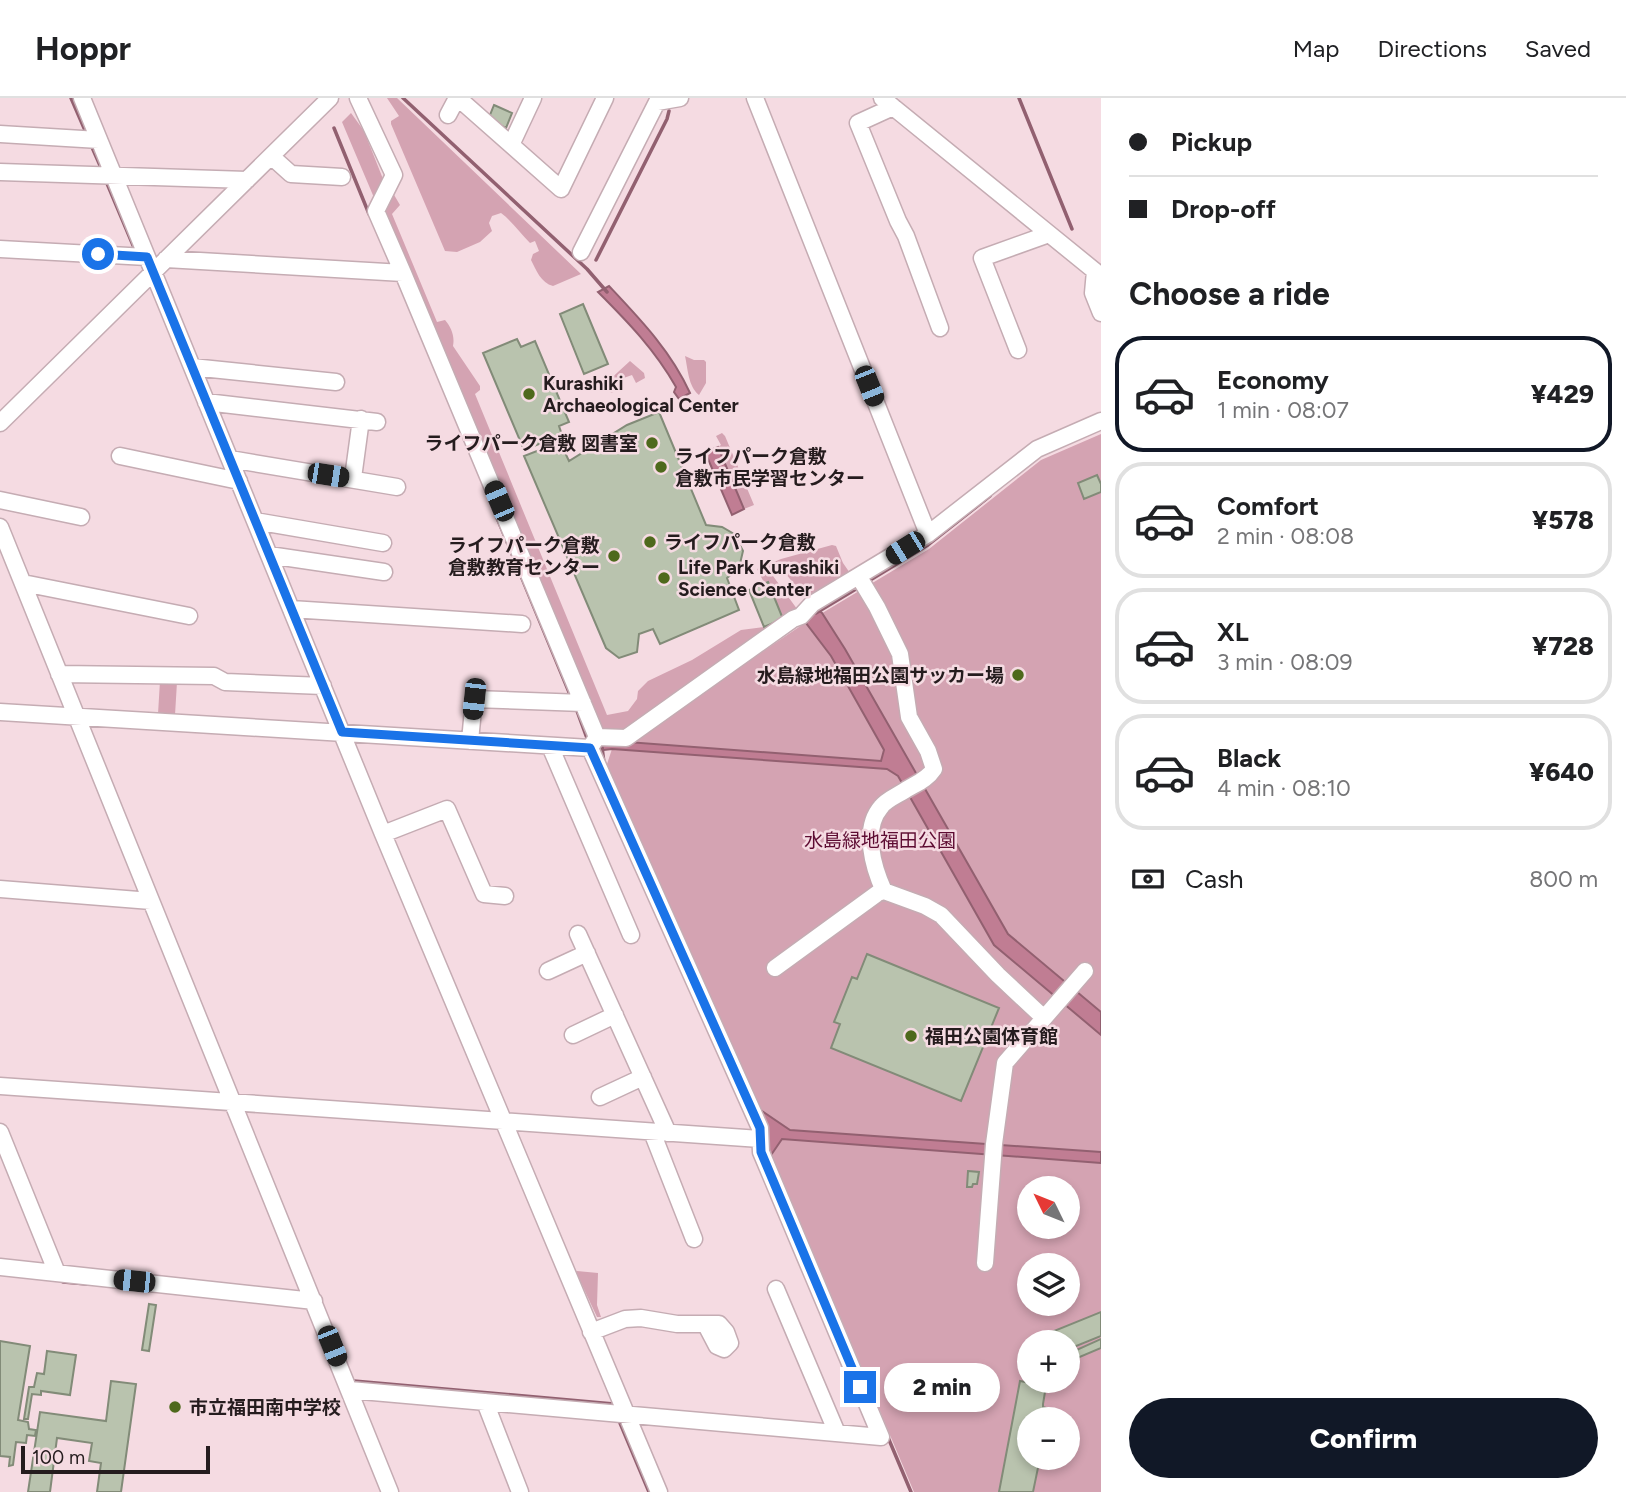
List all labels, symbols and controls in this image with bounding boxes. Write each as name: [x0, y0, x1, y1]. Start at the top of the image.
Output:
text: Hoppr: [35, 29, 131, 68]
text: Map: [1293, 34, 1339, 63]
text: Directions: [1377, 34, 1487, 63]
text: Saved: [1525, 34, 1591, 63]
text: Pickup: [1171, 126, 1252, 158]
text: Drop-off: [1171, 193, 1276, 225]
route start: [82, 238, 114, 270]
text: Choose a ride: [1129, 275, 1330, 313]
car: [852, 363, 887, 409]
icon: car: [1133, 363, 1196, 426]
text: Economy: [1217, 364, 1329, 396]
place label: Kurashiki Archaeological Center: [543, 372, 739, 417]
text: ¥429: [1531, 378, 1594, 410]
marker: Kurashiki Archaeological Center: [521, 386, 537, 402]
text: 1 min · 08:07: [1217, 396, 1349, 424]
place label: ライフパーク倉敷 図書室: [424, 432, 638, 455]
marker: ライフパーク倉敷 図書室: [644, 435, 660, 451]
place label: ライフパーク倉敷 倉敷市民学習センター: [675, 445, 865, 490]
marker: ライフパーク倉敷 倉敷市民学習センター: [653, 459, 669, 475]
car: [306, 461, 351, 489]
car: [482, 478, 517, 524]
icon: car: [1133, 489, 1196, 552]
text: Comfort: [1217, 490, 1319, 522]
text: ¥578: [1532, 504, 1594, 536]
text: 2 min · 08:08: [1217, 522, 1354, 550]
car: [882, 528, 929, 568]
place label: ライフパーク倉敷: [664, 531, 816, 554]
place label: ライフパーク倉敷 倉敷教育センター: [448, 534, 600, 579]
marker: ライフパーク倉敷: [642, 534, 658, 550]
marker: ライフパーク倉敷 倉敷教育センター: [606, 548, 622, 564]
place label: Life Park Kurashiki Science Center: [678, 556, 839, 601]
marker: Life Park Kurashiki Science Center: [656, 570, 672, 586]
icon: car: [1133, 615, 1196, 678]
text: XL: [1217, 616, 1249, 648]
text: ¥728: [1532, 630, 1594, 662]
text: 3 min · 08:09: [1217, 648, 1353, 676]
place label: 水島緑地福田公園サッカー場: [757, 664, 1004, 687]
marker: 水島緑地福田公園サッカー場: [1010, 667, 1026, 683]
car: [462, 677, 487, 721]
icon: car: [1133, 741, 1196, 804]
text: Black: [1217, 742, 1281, 774]
text: ¥640: [1529, 756, 1594, 788]
text: 4 min · 08:10: [1217, 774, 1351, 802]
park label: 水島緑地福田公園: [804, 829, 956, 852]
icon: cash: [1129, 860, 1167, 898]
text: Cash: [1185, 863, 1244, 895]
text: 800 m: [1529, 865, 1598, 893]
place label: 福田公園体育館: [925, 1025, 1058, 1048]
marker: 福田公園体育館: [903, 1028, 919, 1044]
north arrow: [1017, 1176, 1080, 1239]
map controls: [1017, 1176, 1080, 1470]
button: layers: [1017, 1253, 1080, 1316]
car: [113, 1268, 156, 1294]
car: [315, 1323, 350, 1369]
button: +: [1017, 1330, 1080, 1393]
callout: 2 min: [884, 1362, 1000, 1412]
route end: [844, 1371, 876, 1403]
text: 2 min: [913, 1373, 971, 1401]
place label: 市立福田南中学校: [189, 1396, 341, 1419]
button: Confirm: [1129, 1398, 1598, 1478]
marker: 市立福田南中学校: [167, 1399, 183, 1415]
button: −: [1017, 1407, 1080, 1470]
scale bar: [21, 1443, 210, 1475]
text: 100 m: [32, 1446, 85, 1469]

